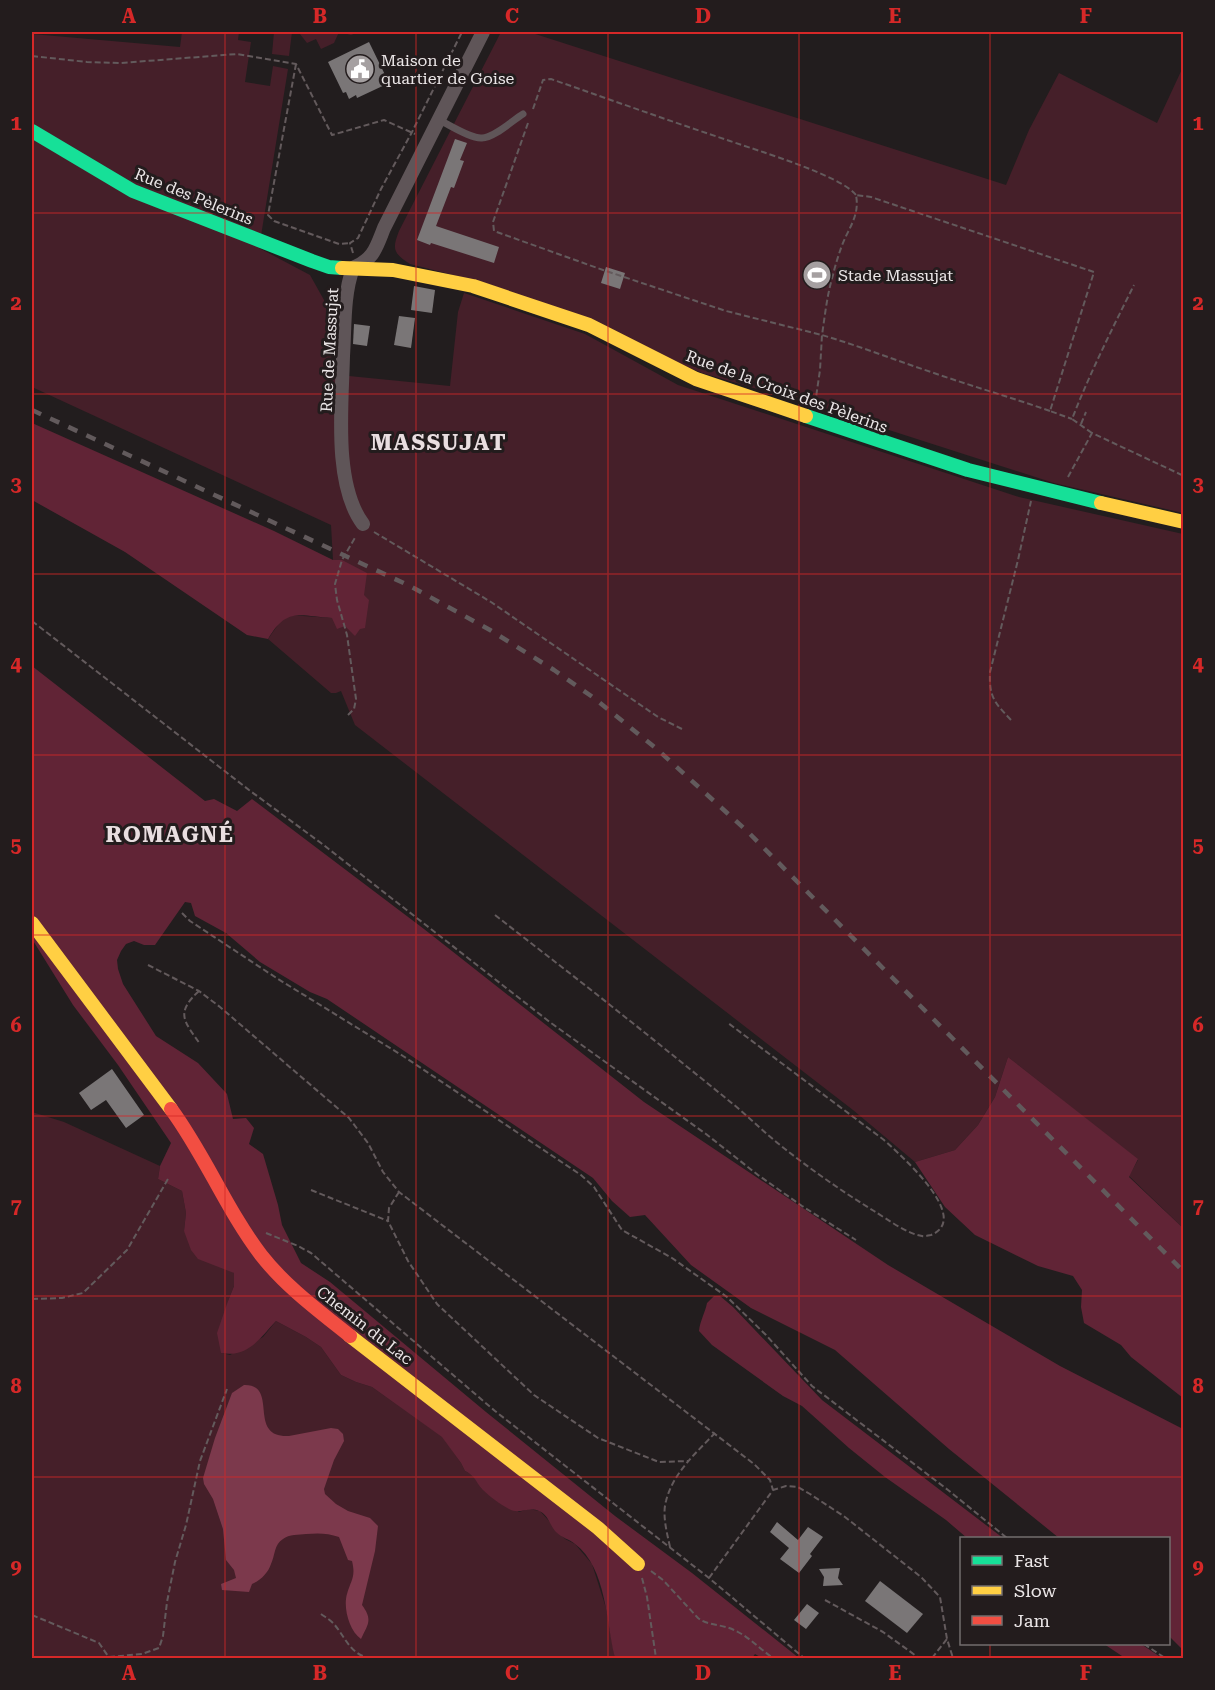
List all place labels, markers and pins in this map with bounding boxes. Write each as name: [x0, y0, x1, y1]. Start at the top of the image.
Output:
place label: Maison de quartier de Goise: [381, 51, 515, 88]
public building icon: Maison de quartier de Goise: [344, 53, 376, 85]
sports icon: Stade Massujat: [801, 259, 833, 291]
place label: Stade Massujat: [838, 266, 953, 285]

